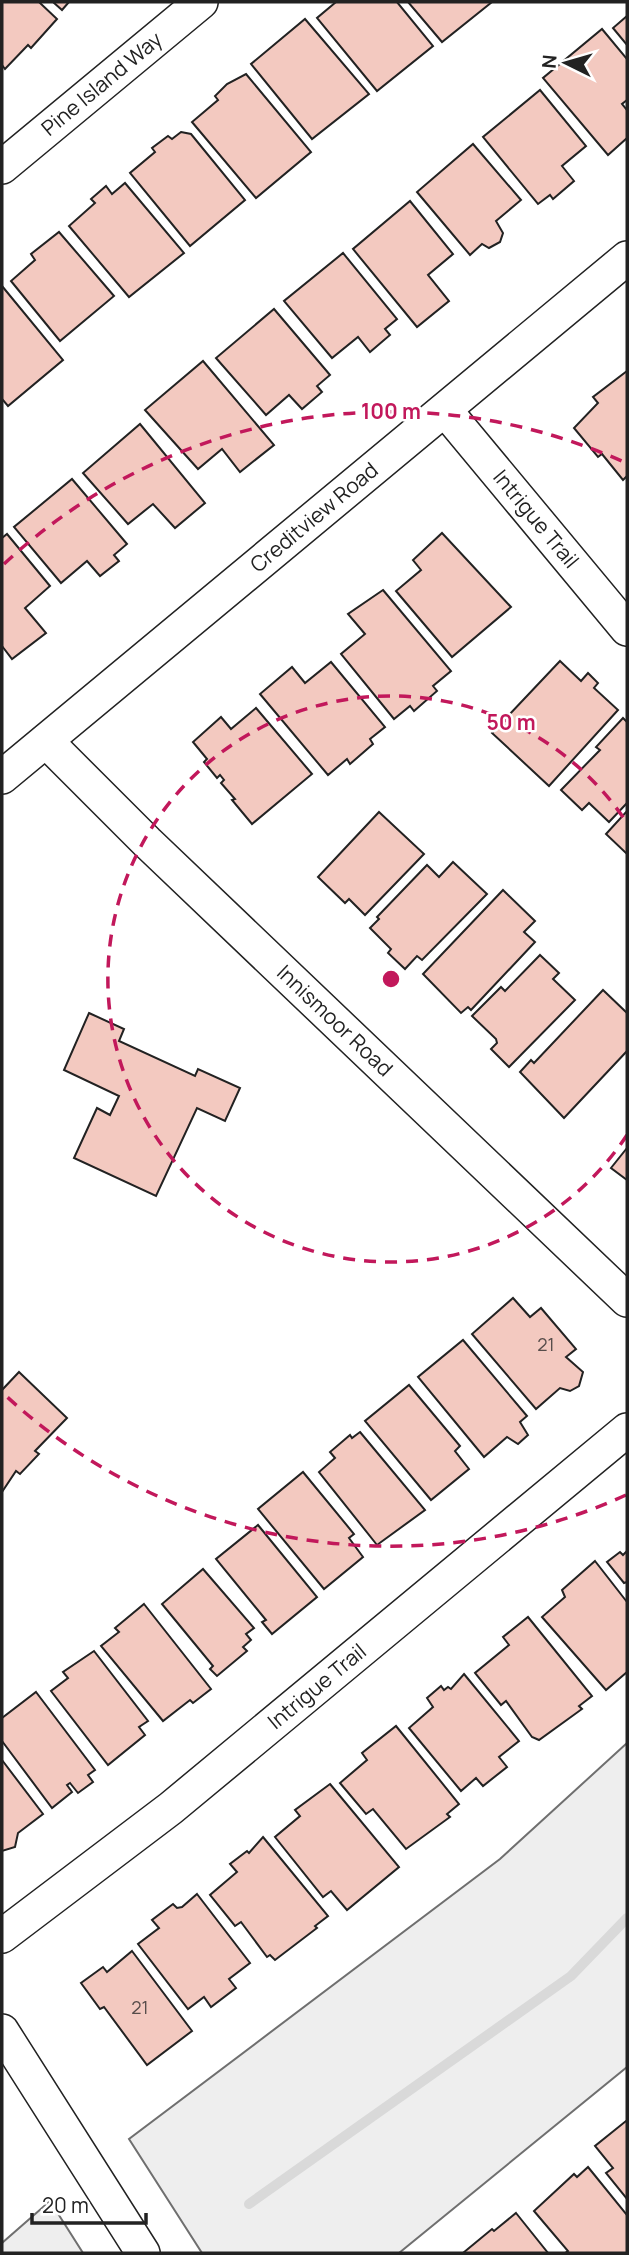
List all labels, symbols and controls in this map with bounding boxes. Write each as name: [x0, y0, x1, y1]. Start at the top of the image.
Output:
street label: Pine Island Way: [35, 25, 168, 142]
north arrow: [531, 28, 601, 98]
text: N: [536, 54, 563, 69]
text: 100 m: [361, 397, 421, 425]
street label: Creditview Road: [244, 456, 383, 578]
street label: Intrigue Trail: [487, 464, 586, 574]
text: 50 m: [486, 708, 536, 736]
street label: Innismoor Road: [271, 958, 399, 1082]
centre of rings: [379, 967, 403, 991]
house number: 21: [537, 1332, 555, 1356]
street label: Intrigue Trail: [262, 1637, 372, 1735]
house number: 21: [131, 1995, 149, 2019]
scale bar: [32, 2182, 145, 2226]
text: 20 m: [42, 2191, 89, 2219]

